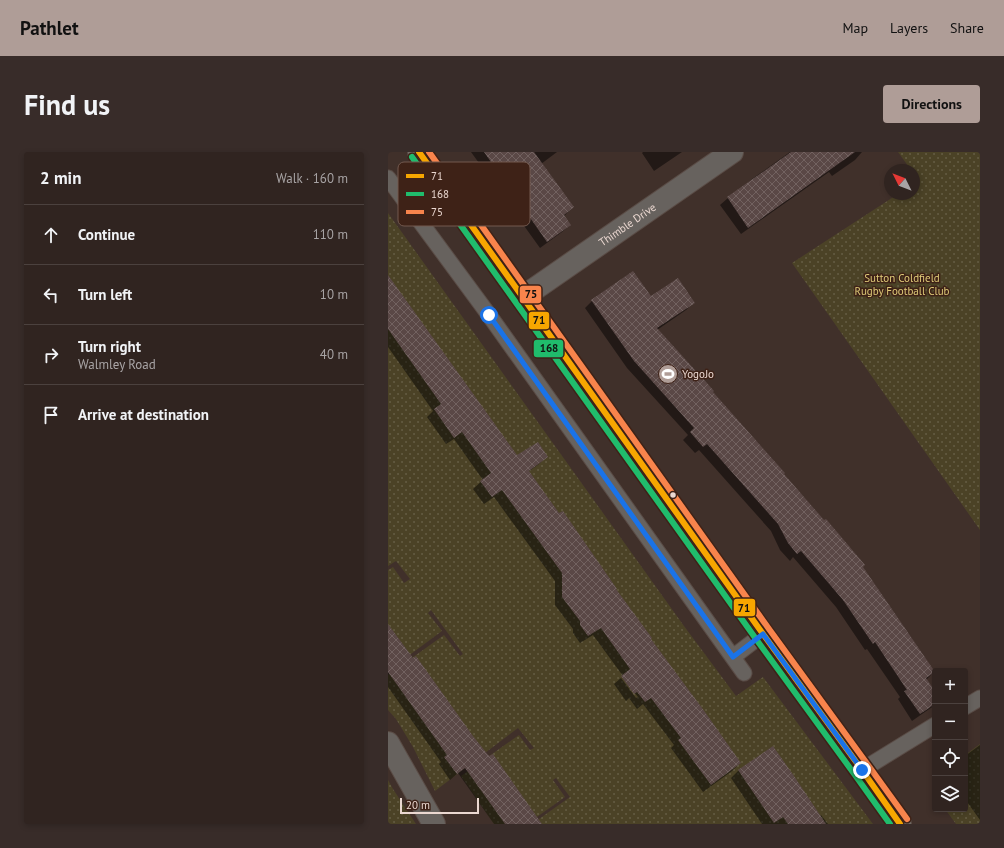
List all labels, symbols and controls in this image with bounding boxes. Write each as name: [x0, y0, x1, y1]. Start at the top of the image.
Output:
text: Pathlet: [20, 16, 79, 40]
text: Map: [842, 19, 868, 37]
text: Layers: [890, 19, 928, 37]
text: Share: [950, 19, 984, 37]
button: Directions: [883, 85, 980, 123]
text: Find us: [24, 86, 110, 123]
legend: [398, 162, 530, 226]
north arrow: [884, 164, 920, 200]
text: 2 min: [40, 167, 81, 189]
text: 71: [431, 169, 443, 183]
text: Walk · 160 m: [276, 170, 348, 187]
text: 168: [431, 187, 449, 201]
street label: Thimble Drive: [596, 200, 659, 249]
text: 75: [431, 205, 443, 219]
icon: ahead: [40, 224, 62, 246]
text: Continue: [78, 225, 135, 244]
text: 110 m: [313, 226, 348, 243]
park label: Sutton Coldfield Rugby Football Club: [854, 271, 950, 298]
icon: left: [40, 284, 62, 306]
text: Turn left: [78, 285, 132, 304]
line badge: 75: [519, 285, 542, 304]
text: 10 m: [320, 286, 348, 303]
text: 75: [525, 287, 537, 301]
route start: [480, 306, 498, 324]
line badge: 71: [528, 311, 550, 330]
text: 71: [533, 313, 545, 327]
text: Turn right: [78, 337, 141, 356]
line badge: 168: [533, 339, 564, 358]
text: 168: [540, 341, 558, 355]
icon: right: [40, 344, 62, 366]
text: 40 m: [320, 346, 348, 363]
text: Walmley Road: [78, 356, 156, 373]
sports icon: YogoJo: [657, 363, 679, 385]
place label: YogoJo: [682, 367, 714, 381]
icon: arrive: [40, 404, 62, 426]
text: Arrive at destination: [78, 405, 209, 424]
unlabelled marker: [668, 490, 678, 500]
line badge: 71: [733, 598, 756, 617]
text: 71: [738, 601, 750, 615]
map controls: [932, 668, 968, 812]
button: +: [932, 668, 968, 704]
button: −: [932, 704, 968, 740]
button: locate: [932, 740, 968, 776]
route end: [853, 761, 871, 779]
button: layers: [932, 776, 968, 812]
scale bar: [400, 796, 479, 815]
text: 20 m: [406, 798, 430, 812]

